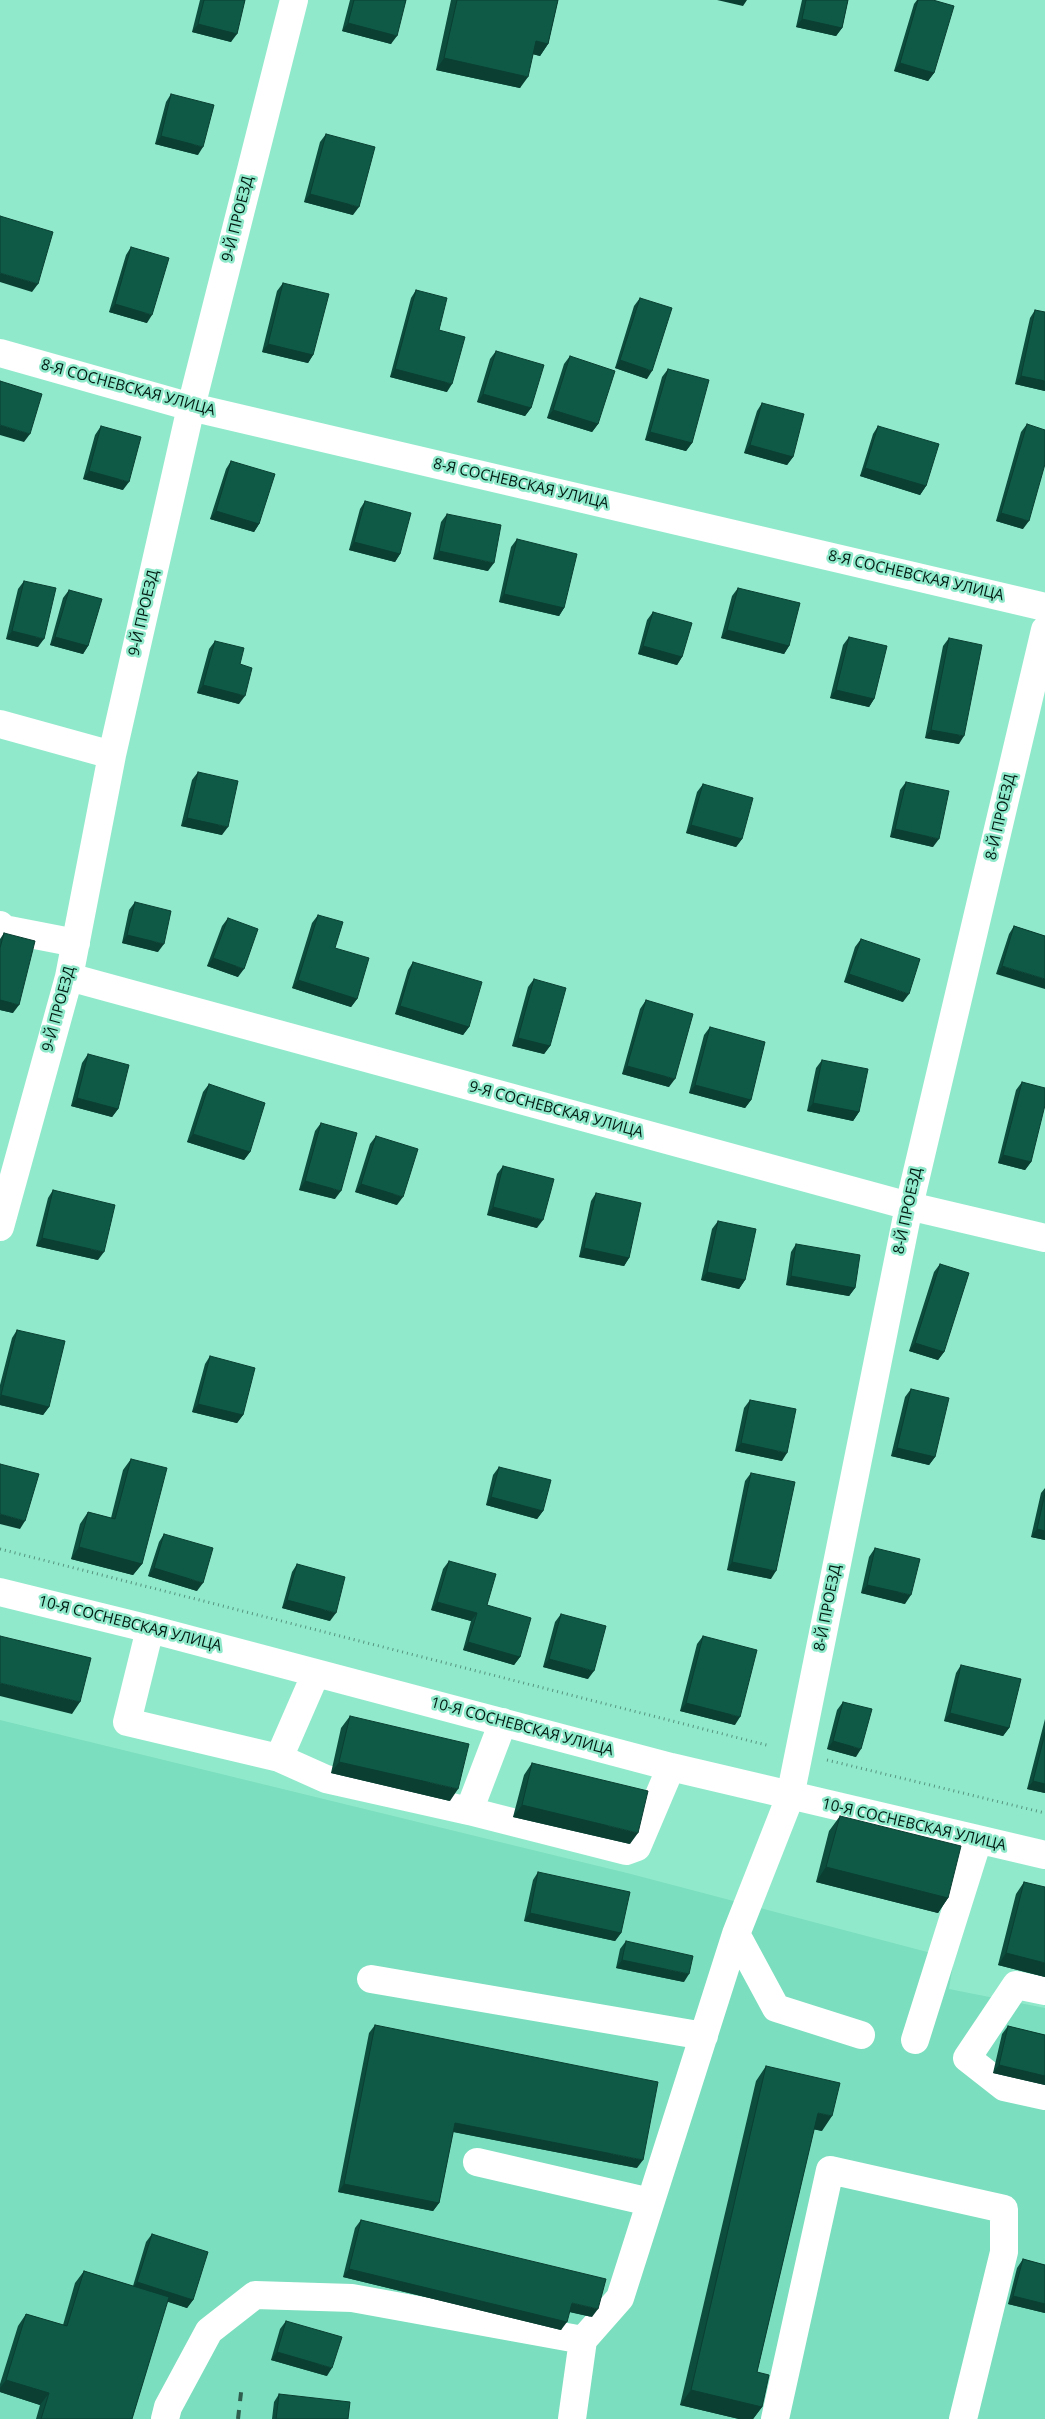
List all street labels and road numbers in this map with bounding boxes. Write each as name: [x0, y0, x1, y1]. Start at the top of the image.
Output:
street label: 9-Й ПРОЕЗД: [219, 174, 257, 264]
street label: 8-Я СОСНЕВСКАЯ УЛИЦА: [39, 356, 217, 420]
street label: 8-Я СОСНЕВСКАЯ УЛИЦА: [431, 455, 611, 513]
street label: 8-Я СОСНЕВСКАЯ УЛИЦА: [826, 547, 1006, 605]
street label: 9-Й ПРОЕЗД: [125, 568, 163, 658]
street label: 8-Й ПРОЕЗД: [982, 772, 1020, 862]
street label: 9-Й ПРОЕЗД: [39, 964, 79, 1054]
street label: 9-Я СОСНЕВСКАЯ УЛИЦА: [467, 1078, 645, 1142]
street label: 8-Й ПРОЕЗД: [890, 1166, 926, 1256]
street label: 8-Й ПРОЕЗД: [811, 1563, 845, 1653]
street label: 10-Я СОСНЕВСКАЯ УЛИЦА: [37, 1592, 223, 1656]
street label: 10-Я СОСНЕВСКАЯ УЛИЦА: [429, 1694, 615, 1760]
street label: 10-Я СОСНЕВСКАЯ УЛИЦА: [820, 1795, 1008, 1855]

